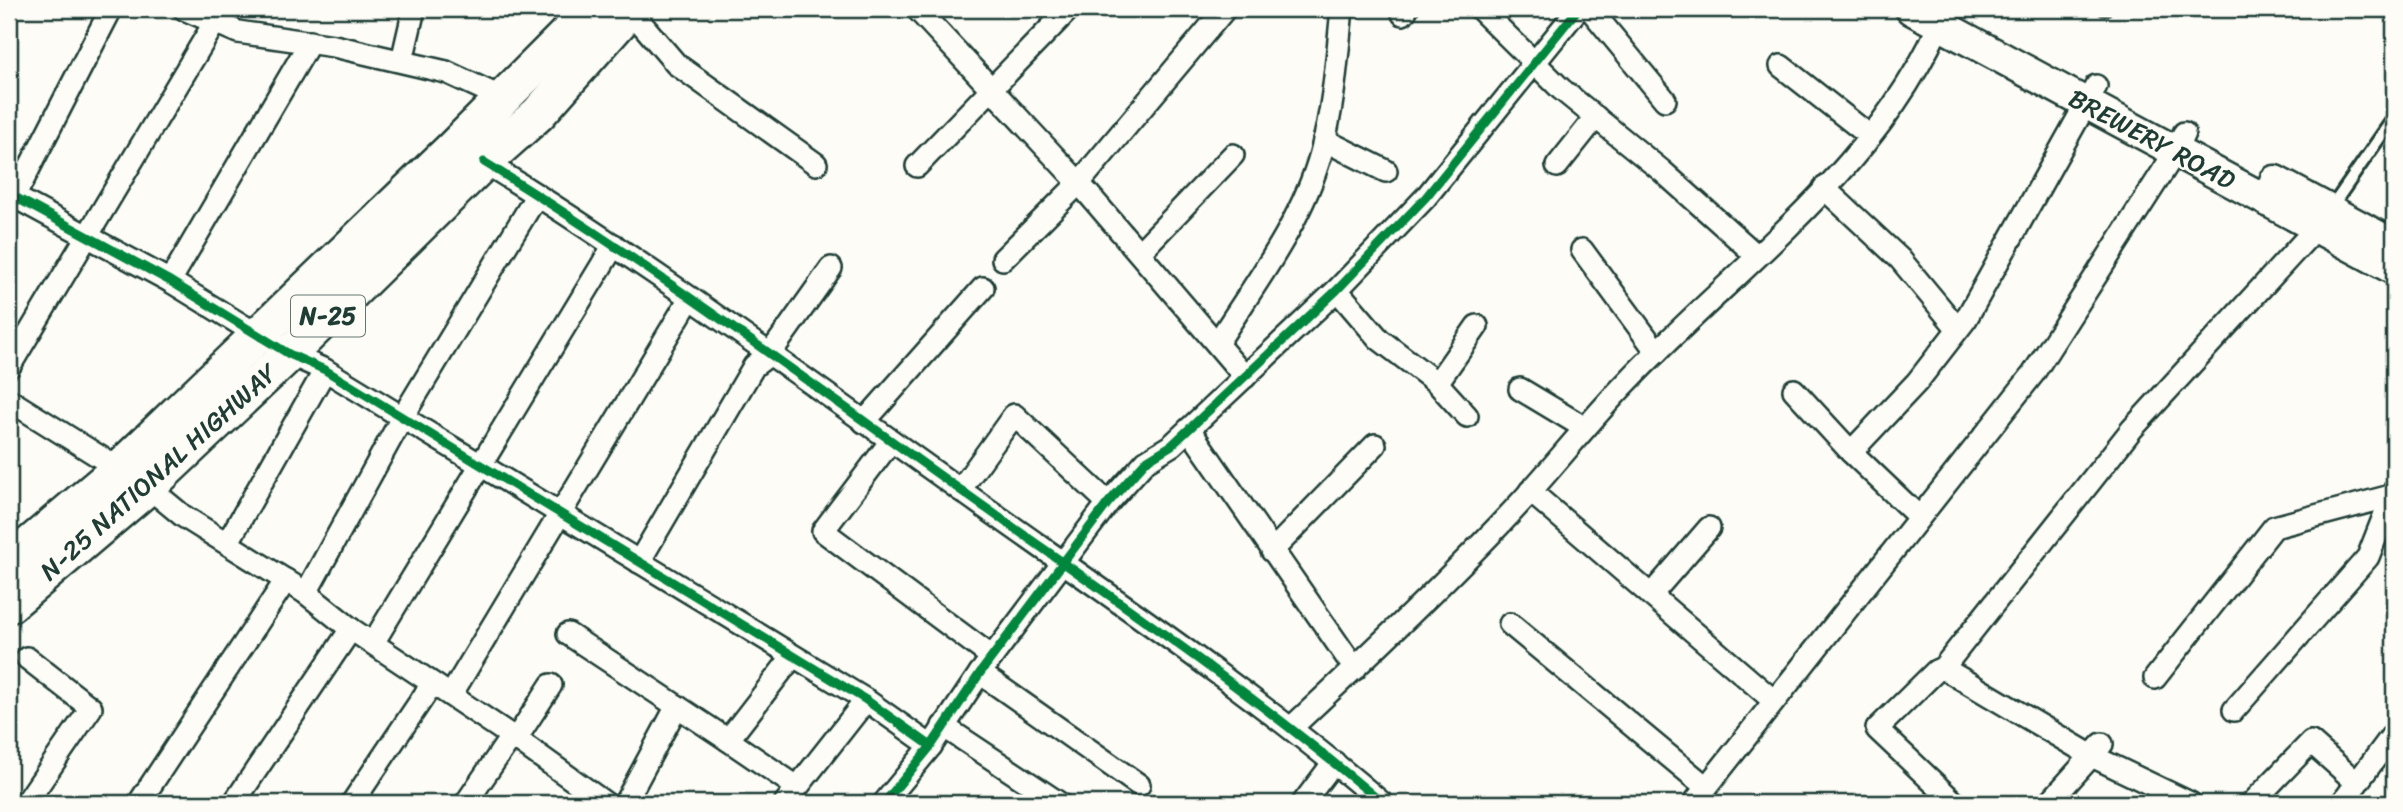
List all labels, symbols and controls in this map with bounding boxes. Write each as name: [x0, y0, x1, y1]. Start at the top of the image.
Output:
street label: BREWERY ROAD: [2060, 76, 2244, 203]
road number: N-25: [291, 296, 365, 337]
street label: N-25 NATIONAL HIGHWAY: [28, 351, 289, 592]

